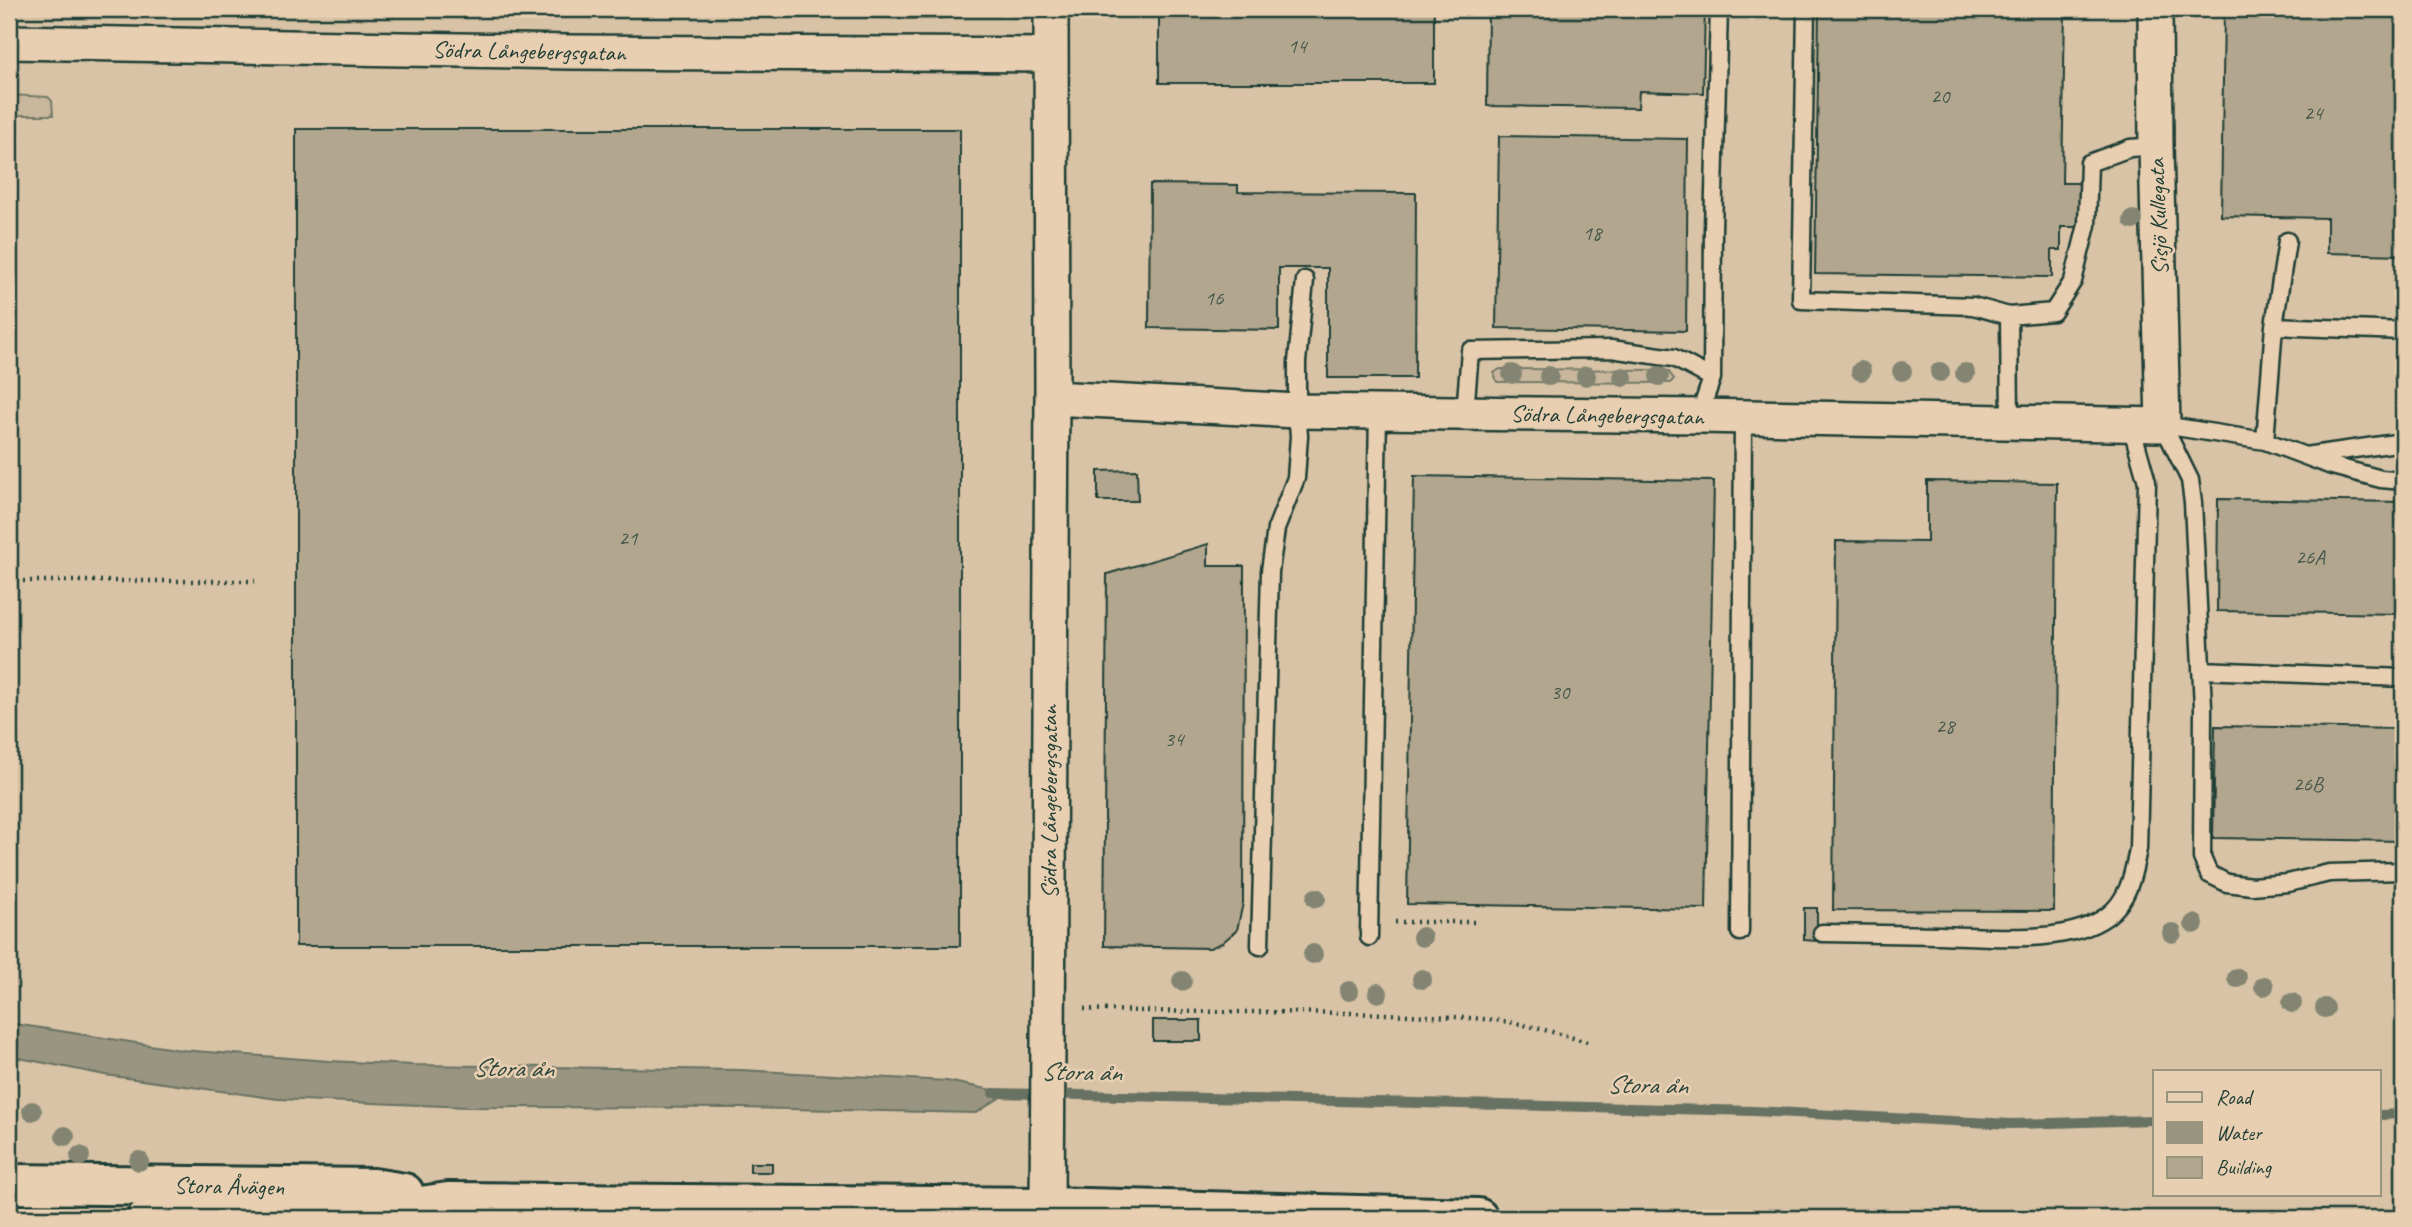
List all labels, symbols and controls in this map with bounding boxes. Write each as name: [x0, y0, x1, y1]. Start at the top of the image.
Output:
house number: 14: [1288, 33, 1309, 59]
street label: Södra Långebergsgatan: [432, 34, 627, 68]
house number: 20: [1931, 83, 1951, 109]
house number: 24: [2304, 100, 2325, 126]
street label: Sisjö Kullegata: [2141, 157, 2175, 276]
house number: 18: [1583, 220, 1604, 246]
house number: 16: [1205, 285, 1224, 311]
street label: Södra Långebergsgatan: [1510, 398, 1705, 432]
house number: 21: [619, 525, 639, 551]
house number: 26A: [2295, 544, 2326, 570]
house number: 30: [1551, 679, 1571, 705]
street label: Södra Långebergsgatan: [1034, 704, 1064, 899]
house number: 28: [1936, 713, 1957, 739]
house number: 34: [1165, 726, 1186, 752]
house number: 26B: [2293, 771, 2325, 797]
water label: Stora ån: [473, 1051, 556, 1085]
water label: Stora ån: [1041, 1055, 1124, 1089]
water label: Stora ån: [1607, 1068, 1690, 1102]
legend: [2153, 1070, 2380, 1196]
text: Road: [2216, 1084, 2255, 1110]
text: Water: [2216, 1120, 2263, 1146]
text: Building: [2216, 1154, 2273, 1180]
street label: Stora Åvägen: [174, 1170, 285, 1202]

